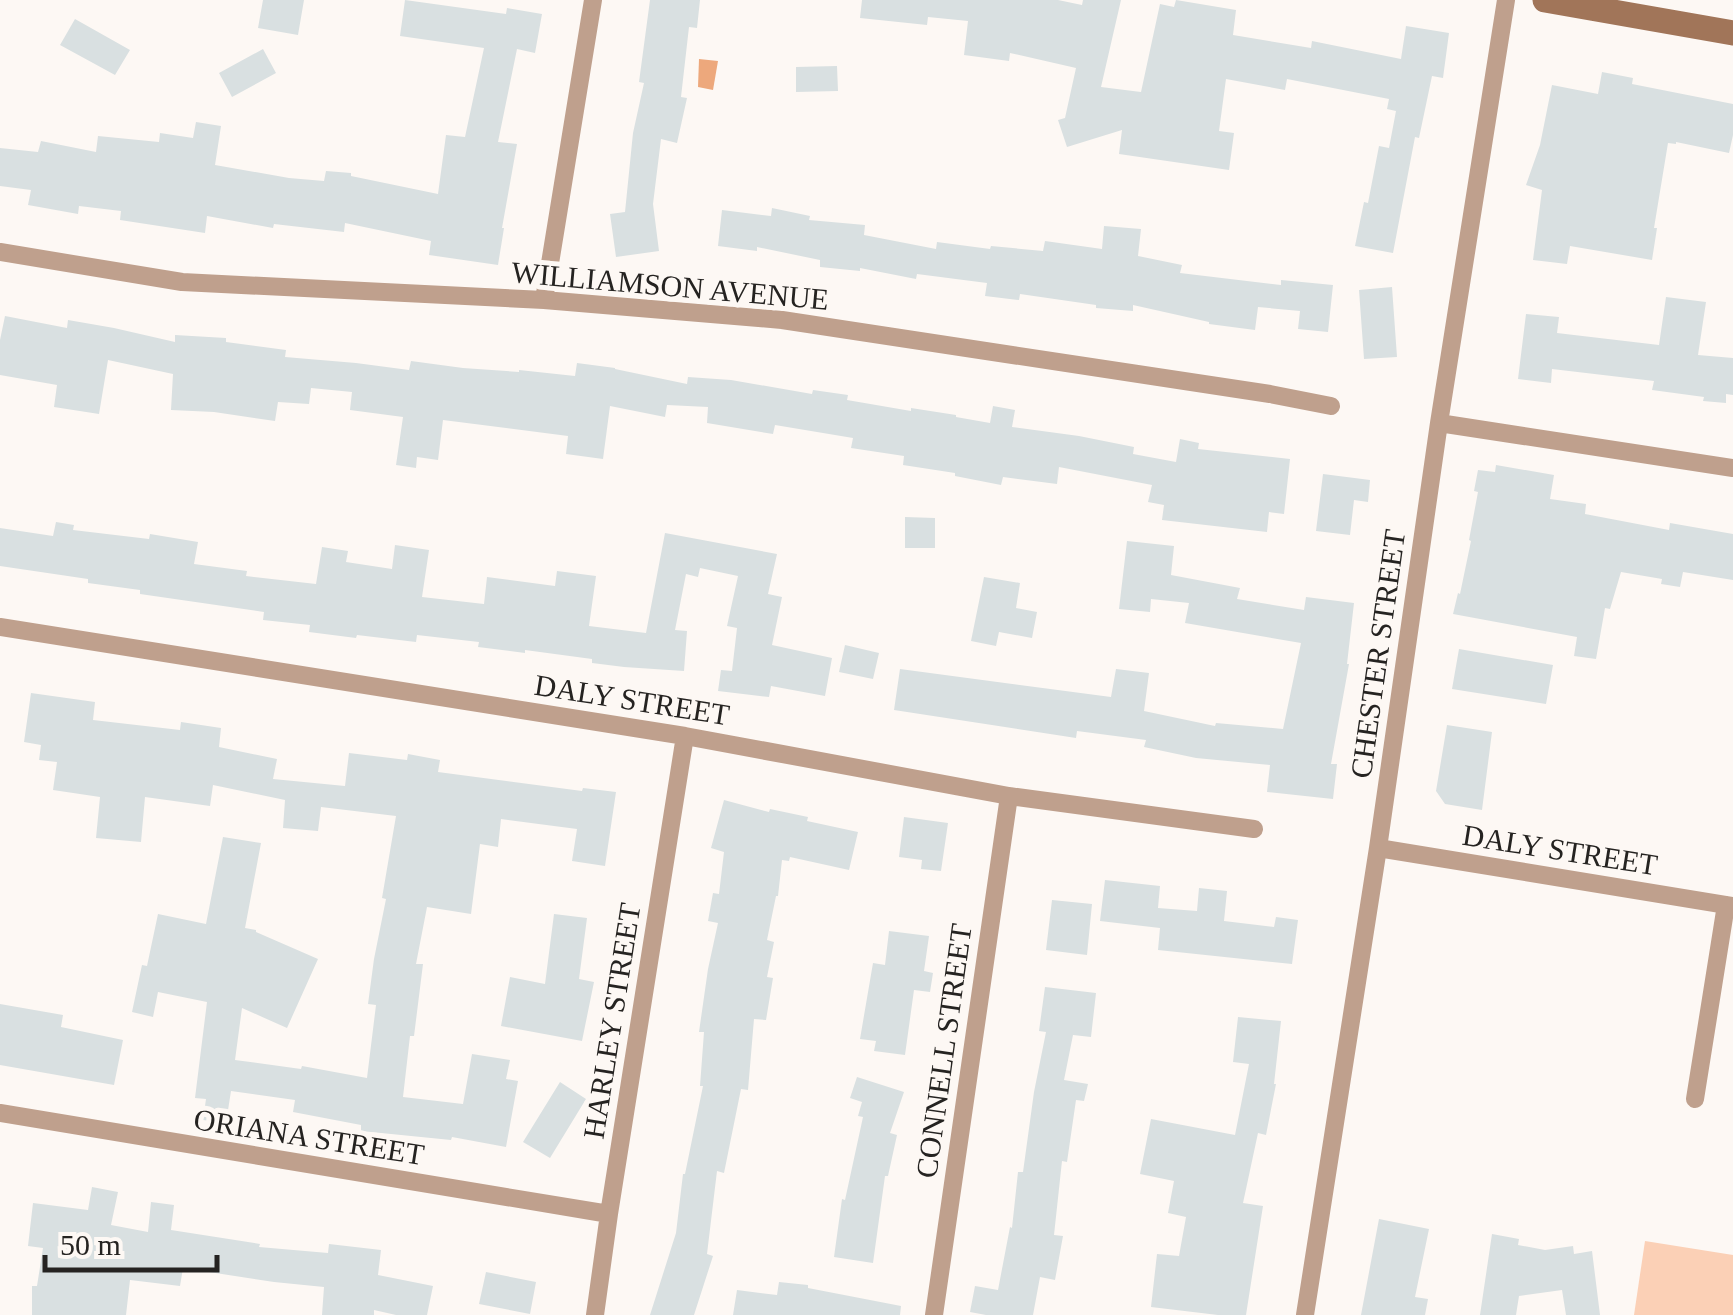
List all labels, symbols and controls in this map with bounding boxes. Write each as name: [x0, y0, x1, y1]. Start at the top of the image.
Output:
street label: WILLIAMSON AVENUE: [510, 255, 830, 316]
street label: CHESTER STREET: [1344, 527, 1411, 780]
street label: DALY STREET: [532, 668, 732, 731]
street label: DALY STREET: [1460, 818, 1660, 881]
street label: HARLEY STREET: [577, 901, 646, 1141]
street label: CONNELL STREET: [909, 922, 978, 1180]
street label: ORIANA STREET: [192, 1102, 426, 1171]
scale bar: [45, 1210, 218, 1272]
text: 50 m: [60, 1228, 121, 1261]

